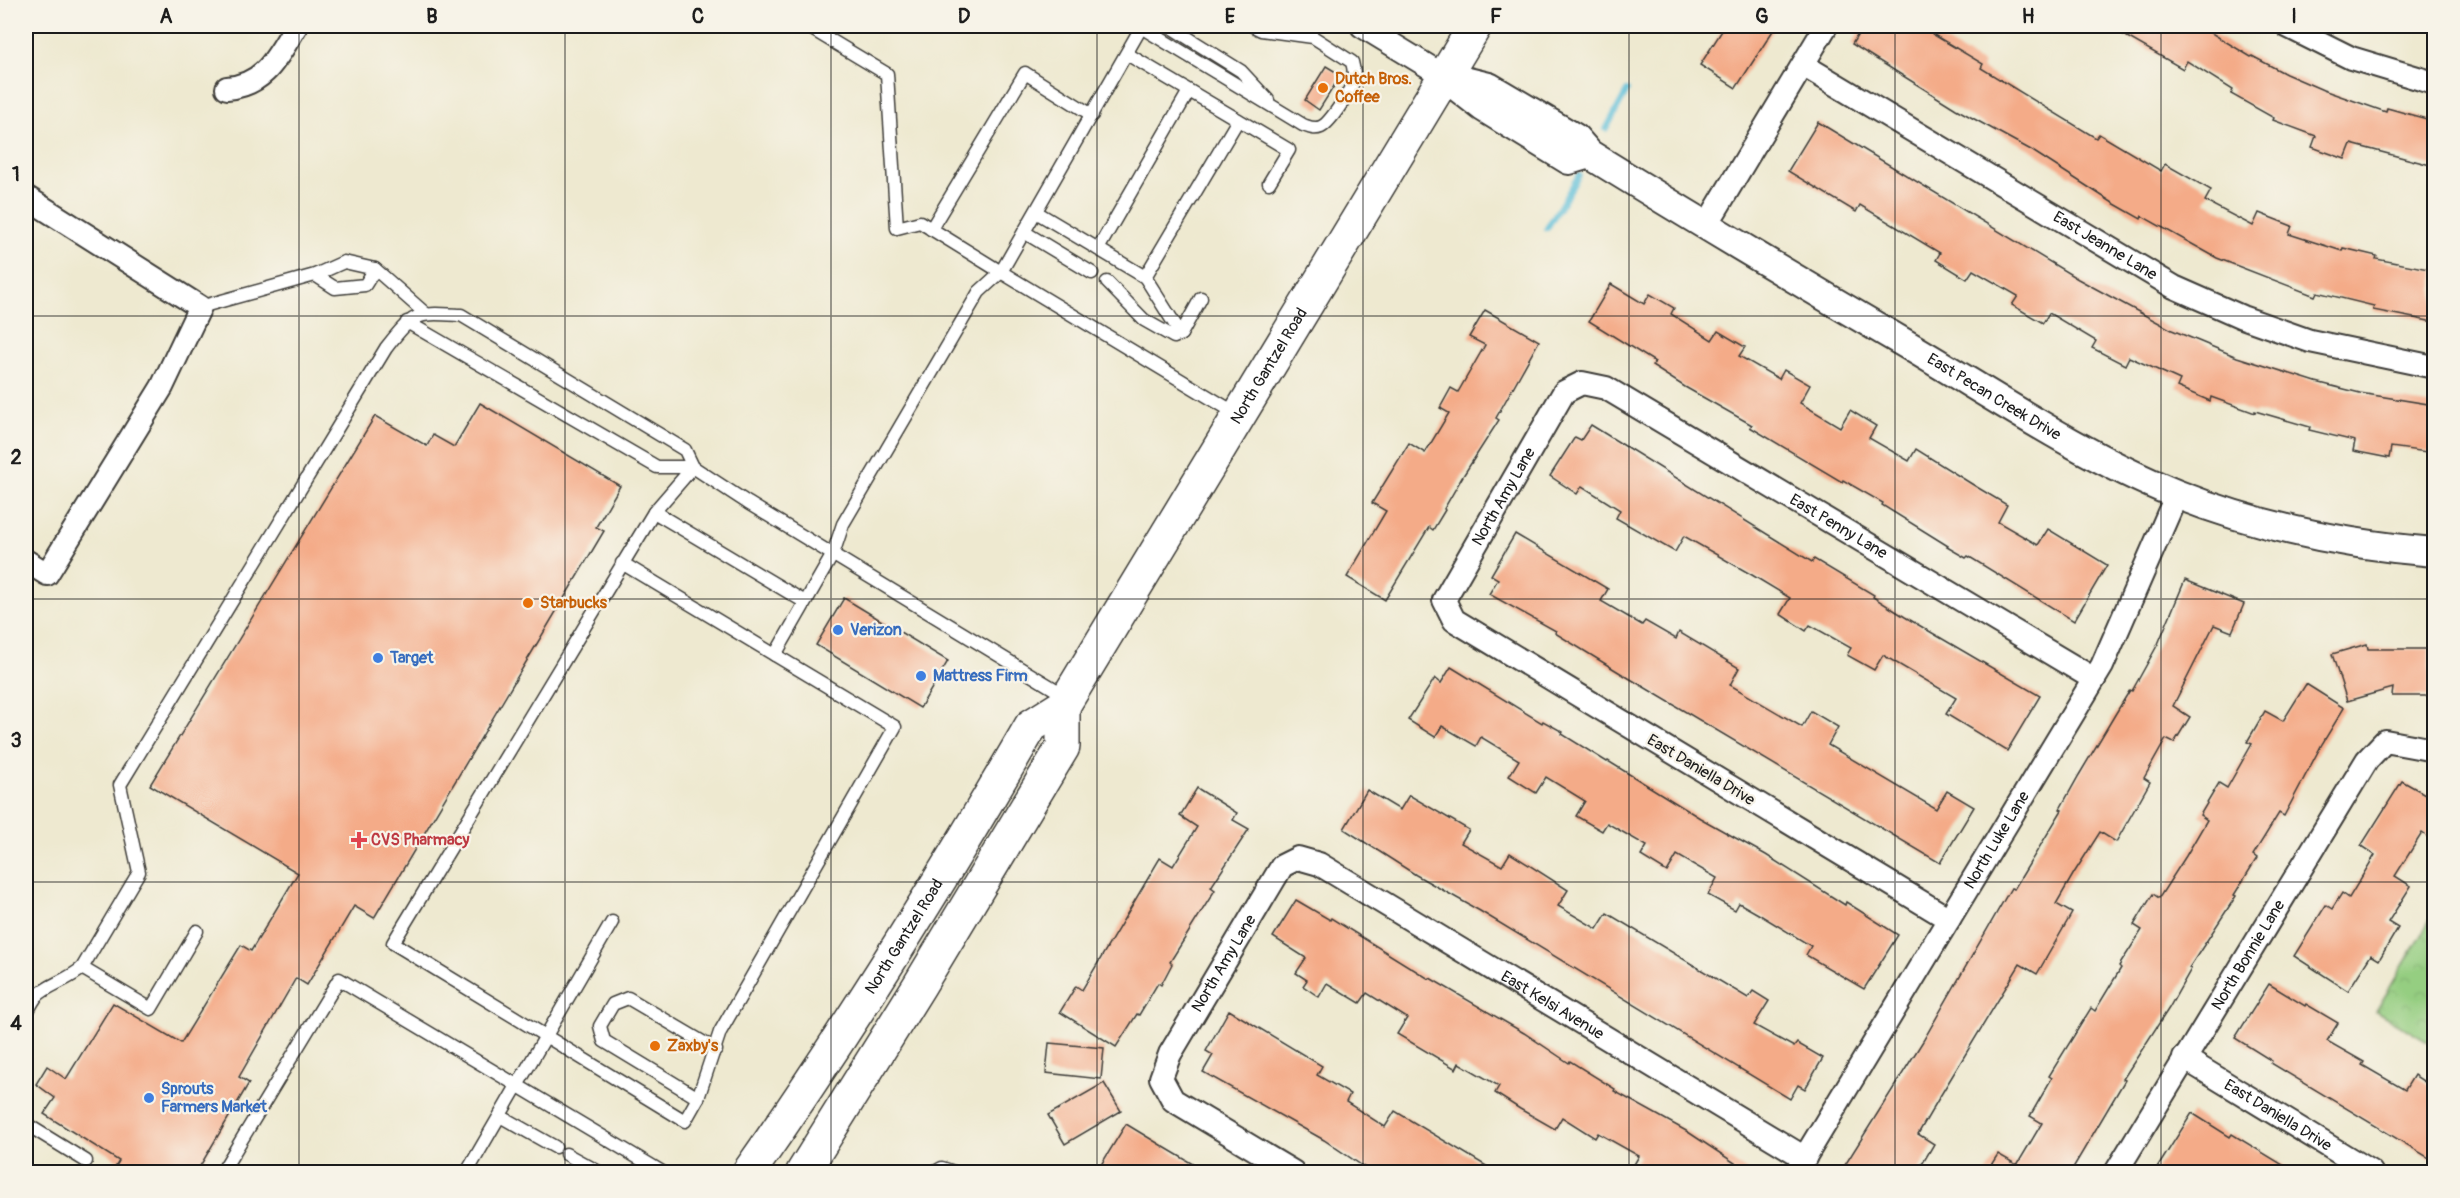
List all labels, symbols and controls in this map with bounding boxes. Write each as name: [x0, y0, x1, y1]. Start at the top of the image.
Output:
text: A: [160, 4, 173, 29]
text: B: [426, 4, 438, 29]
text: C: [692, 4, 704, 29]
text: D: [958, 4, 971, 29]
text: E: [1225, 4, 1236, 29]
text: F: [1490, 4, 1502, 29]
text: G: [1755, 4, 1769, 29]
text: H: [2022, 4, 2035, 29]
text: I: [2291, 4, 2297, 29]
place label: Dutch Bros. Coffee: [1335, 69, 1412, 107]
marker: Dutch Bros. Coffee: [1316, 81, 1330, 95]
text: 1: [12, 162, 20, 187]
street label: East Jeanne Lane: [2049, 207, 2161, 285]
street label: North Gantzel Road: [1226, 304, 1312, 428]
street label: East Pecan Creek Drive: [1923, 349, 2065, 445]
street label: North Amy Lane: [1467, 444, 1540, 549]
text: 2: [10, 445, 22, 470]
street label: East Penny Lane: [1786, 490, 1891, 563]
place label: Starbucks: [540, 593, 608, 613]
marker: Starbucks: [521, 596, 535, 610]
place label: Verizon: [850, 620, 902, 640]
marker: Verizon: [831, 623, 845, 637]
place label: Target: [389, 648, 434, 668]
marker: Target: [371, 651, 385, 665]
place label: Mattress Firm: [933, 666, 1028, 686]
marker: Mattress Firm: [914, 669, 928, 683]
text: 3: [10, 728, 22, 753]
street label: East Daniella Drive: [1643, 730, 1759, 810]
street label: North Luke Lane: [1960, 787, 2034, 893]
place label: CVS Pharmacy: [371, 830, 470, 850]
marker: CVS Pharmacy: [352, 833, 366, 847]
street label: North Gantzel Road: [861, 875, 948, 998]
street label: North Bonnie Lane: [2207, 896, 2289, 1014]
street label: North Amy Lane: [1187, 911, 1261, 1016]
street label: East Kelsi Avenue: [1497, 966, 1608, 1044]
text: 4: [10, 1011, 22, 1036]
place label: Zaxby's: [667, 1036, 719, 1056]
marker: Zaxby's: [648, 1039, 662, 1053]
street label: East Daniella Drive: [2220, 1075, 2335, 1156]
place label: Sprouts Farmers Market: [161, 1079, 267, 1117]
marker: Sprouts Farmers Market: [142, 1091, 156, 1105]

